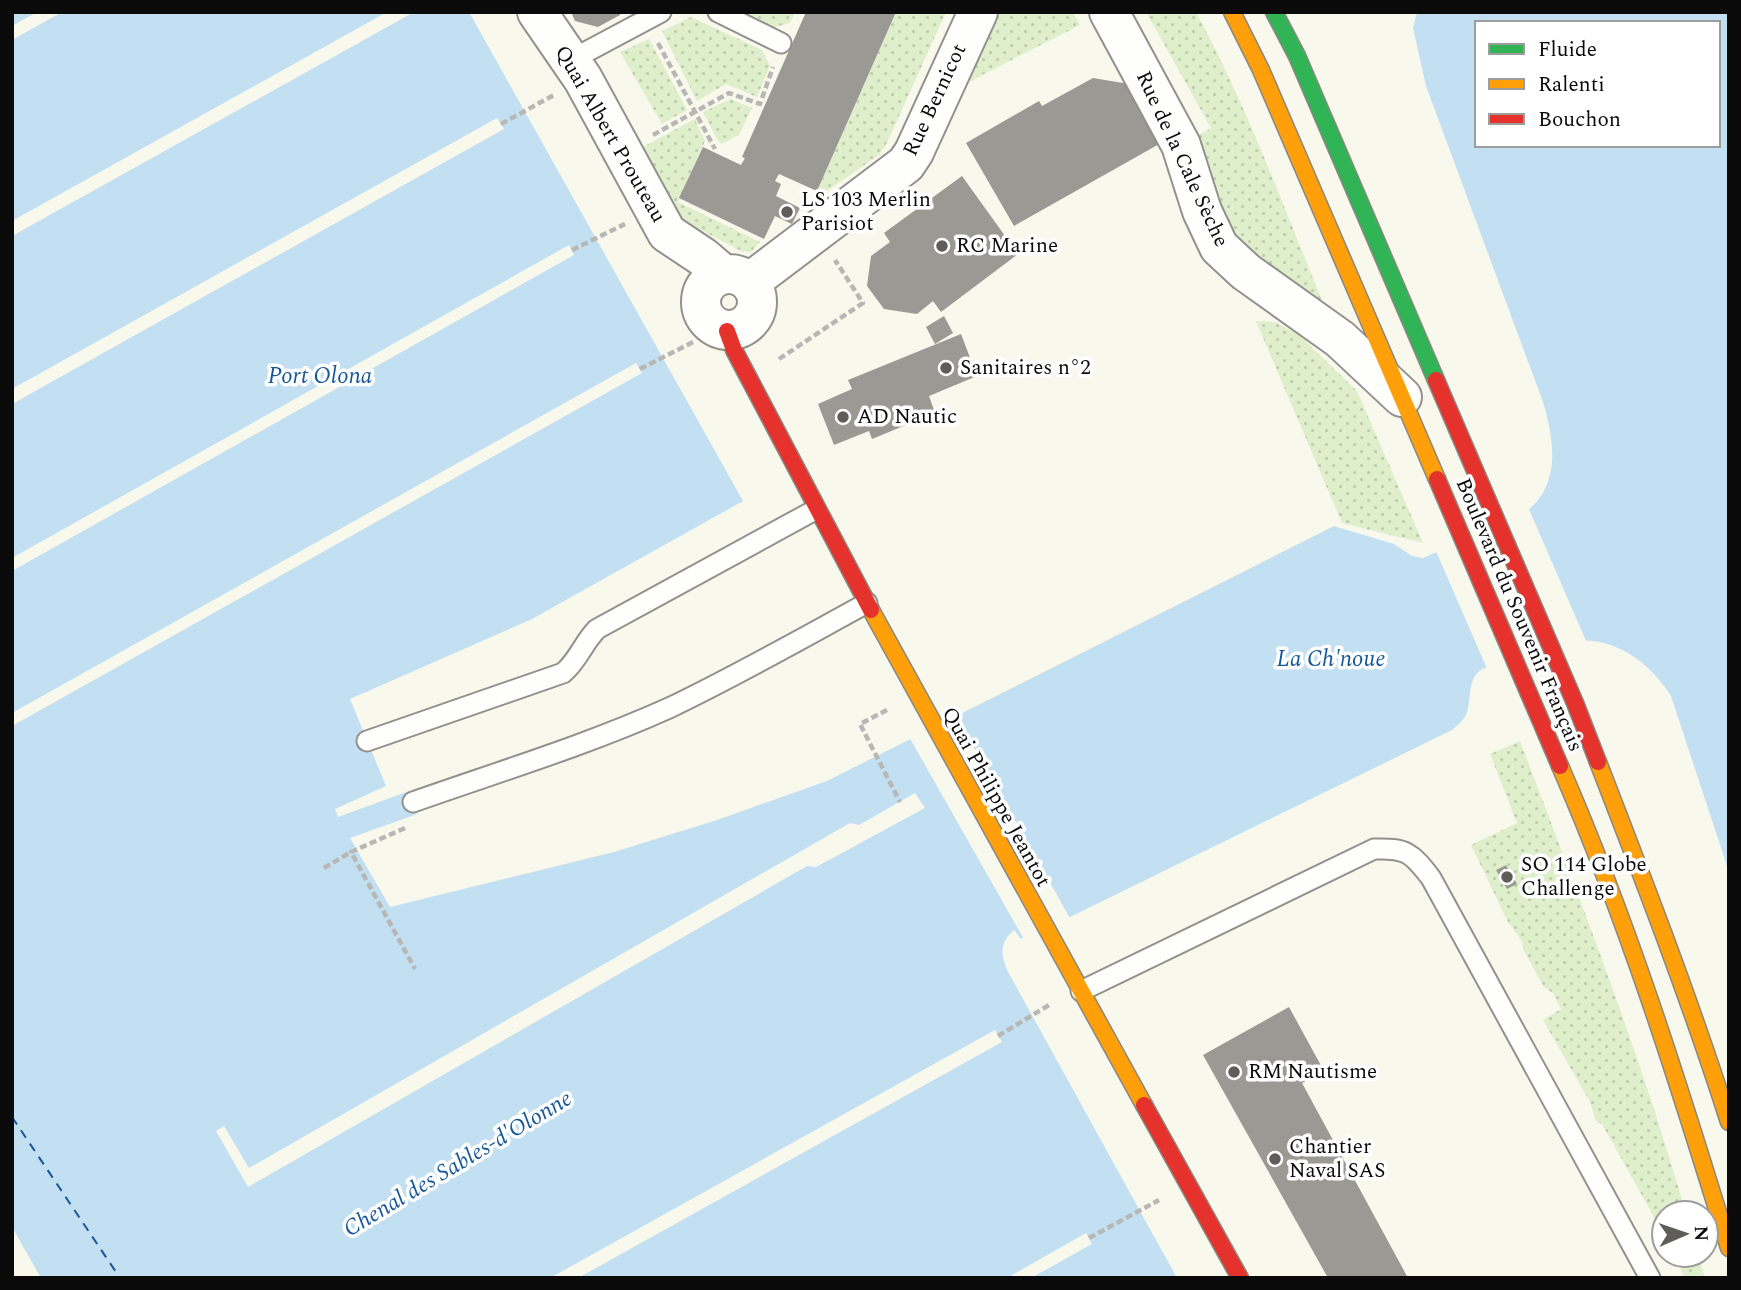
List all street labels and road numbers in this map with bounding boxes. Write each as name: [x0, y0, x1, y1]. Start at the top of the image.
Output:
street label: Rue Bernicot: [895, 38, 975, 162]
street label: Quai Albert Prouteau: [546, 39, 674, 229]
street label: Rue de la Cale Sèche: [1127, 66, 1237, 252]
street label: Boulevard du Souvenir Français: [1447, 473, 1591, 757]
street label: Quai Philippe Jeantot: [933, 701, 1059, 893]

